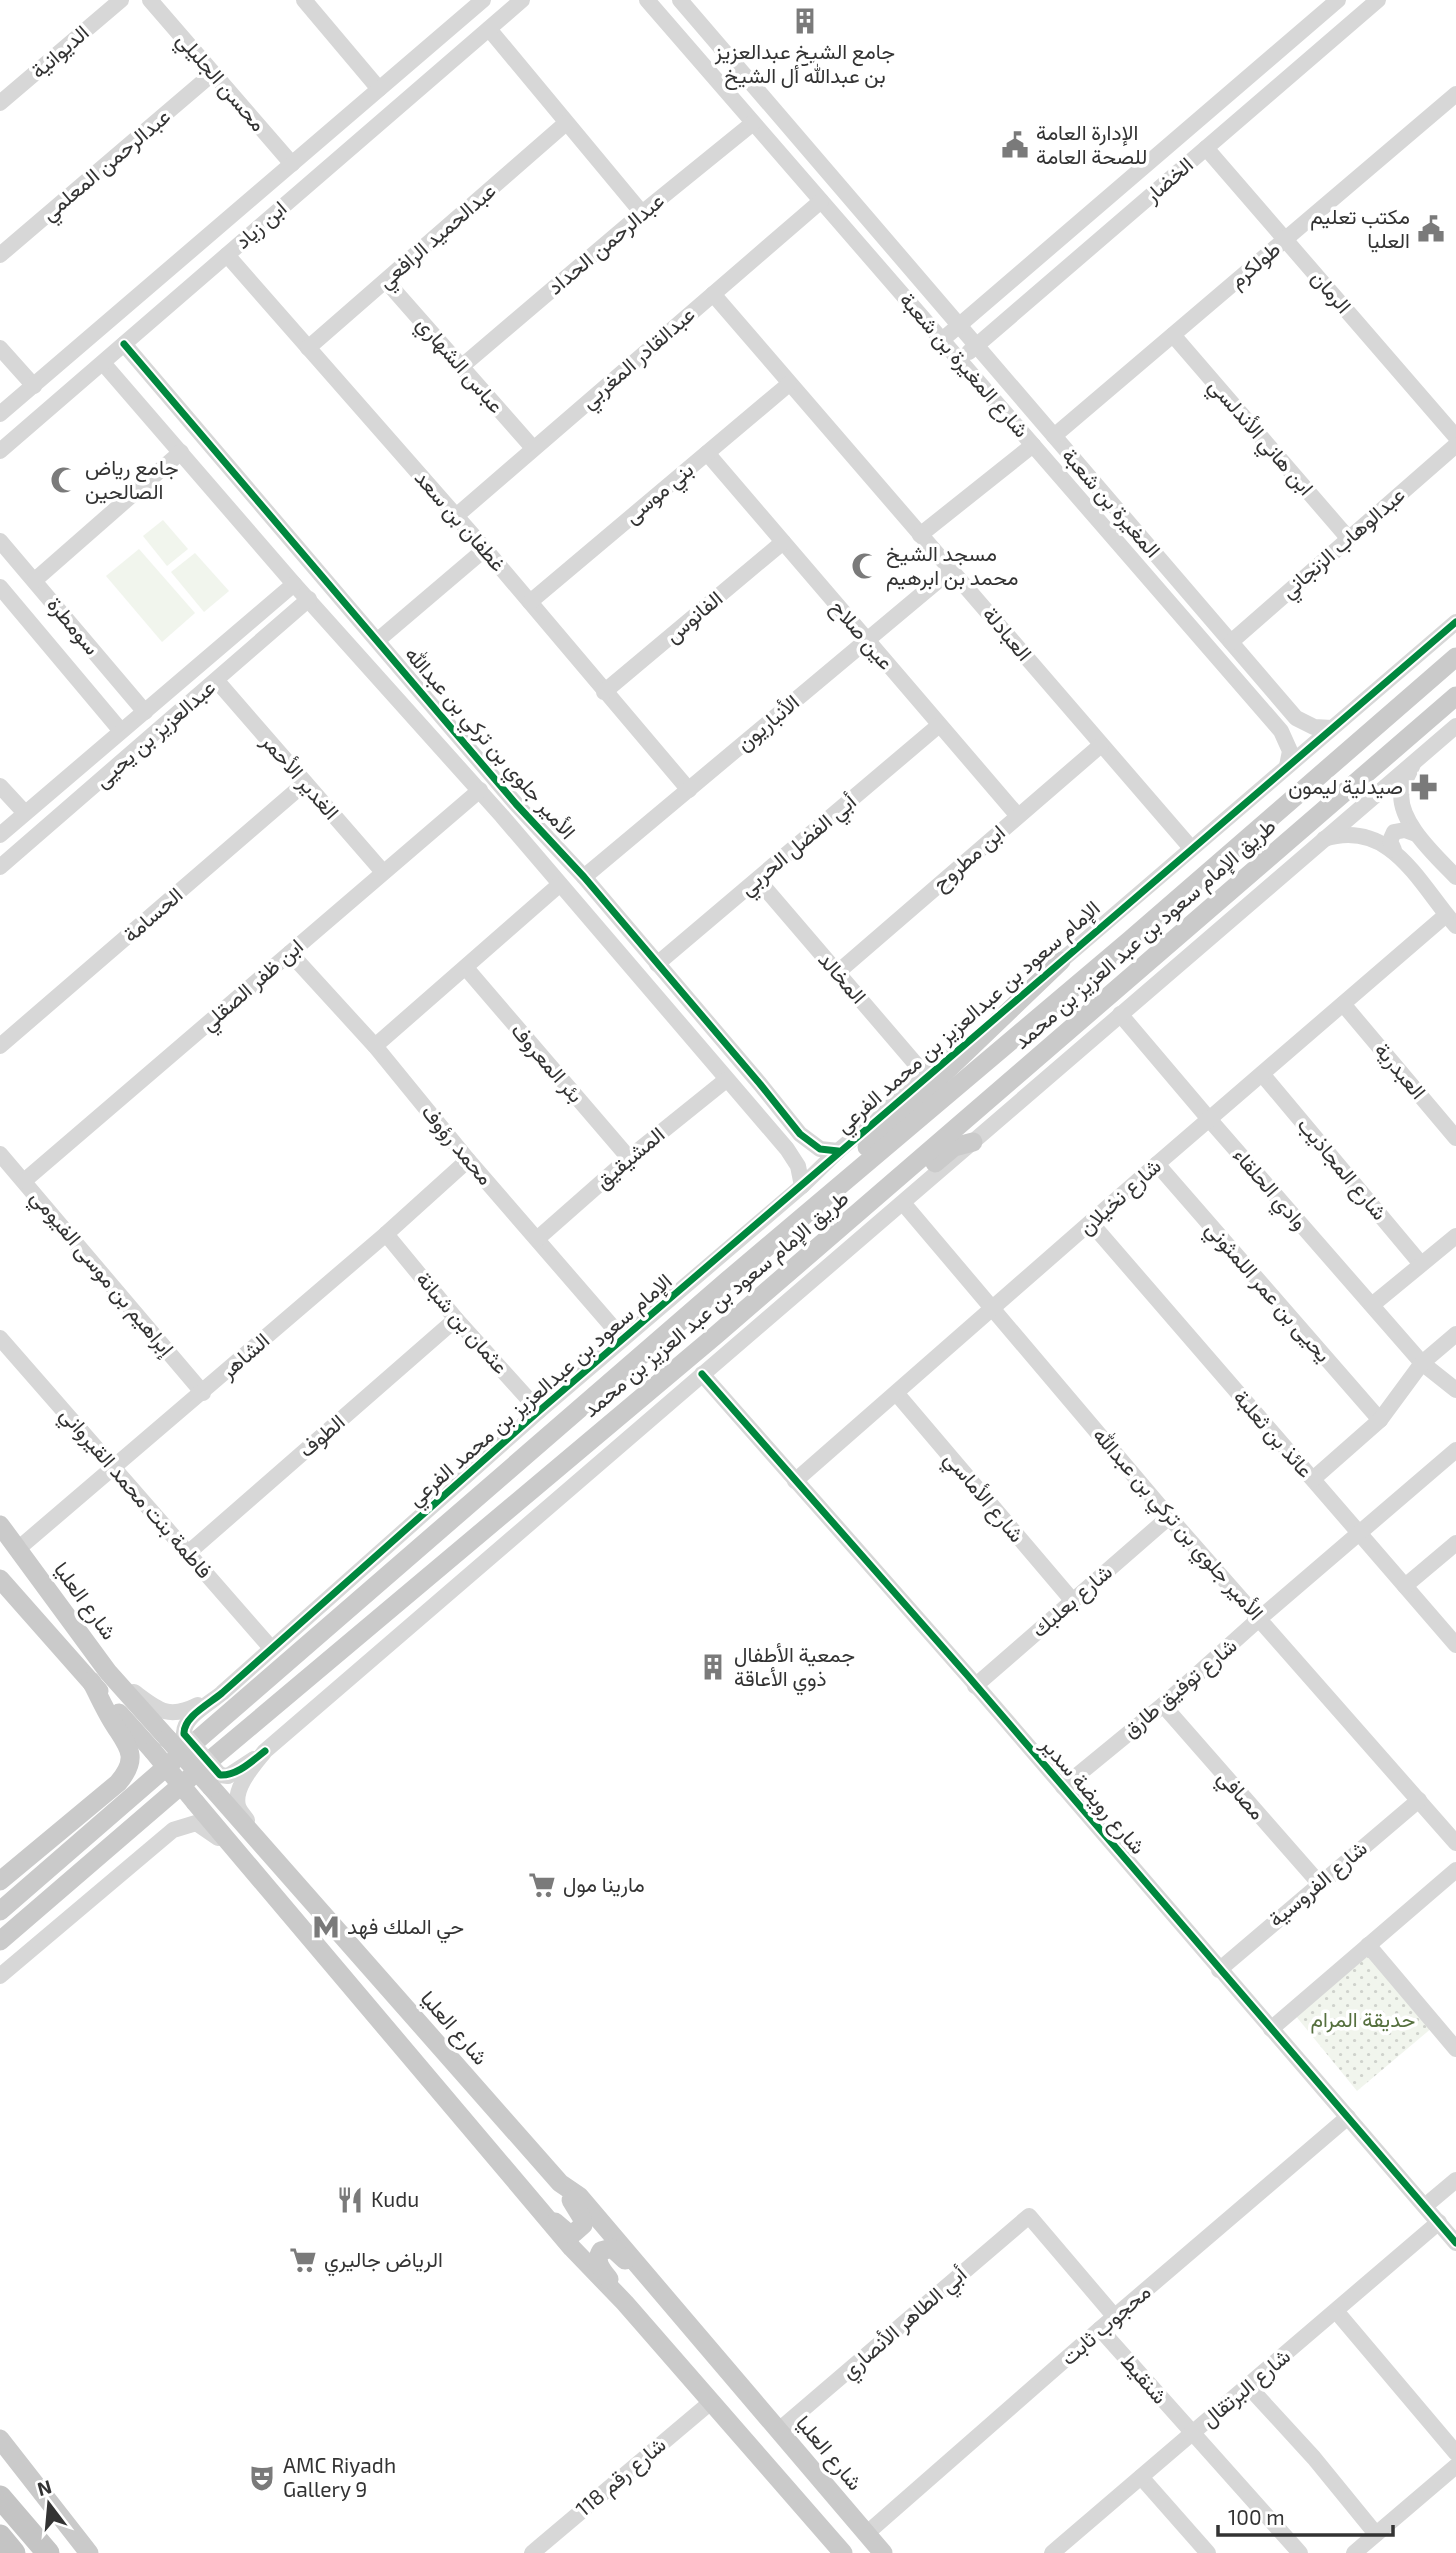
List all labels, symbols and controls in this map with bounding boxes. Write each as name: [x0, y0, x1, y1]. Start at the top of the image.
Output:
building icon: جامع الشيخ عبدالعزيز بن عبدالله أل الشيخ: [790, 6, 820, 36]
street label: الديوانية: [25, 19, 94, 84]
street label: محسن الجليلي: [168, 26, 272, 140]
place label: جامع الشيخ عبدالعزيز بن عبدالله أل الشيخ: [714, 38, 895, 90]
street label: عبدالرحمن المعلمي: [36, 103, 178, 230]
place label: الإدارة العامة للصحة العامة: [1036, 119, 1147, 168]
public building icon: الإدارة العامة للصحة العامة: [1000, 130, 1030, 160]
street label: الخضار: [1138, 151, 1199, 209]
street label: عبدالحميد الرافعي: [372, 177, 504, 297]
street label: عبدالرحمن الحداد: [542, 187, 670, 300]
street label: ابن زياد: [229, 195, 292, 255]
place label: مكتب تعليم العليا: [1310, 203, 1410, 253]
public building icon: مكتب تعليم العليا: [1416, 214, 1446, 244]
street label: طولكرم: [1223, 235, 1287, 295]
street label: الرمان: [1305, 265, 1357, 319]
street label: شارع المغيرة بن شعبة: [893, 286, 1035, 444]
street label: عبدالقادر المغربي: [575, 301, 703, 418]
street label: عباس الشهاري: [408, 311, 510, 421]
street label: ابن هاني الأندلسي: [1200, 372, 1320, 503]
street label: المغيرة بن شعبة: [1056, 442, 1167, 563]
place label: جامع رياض الصالحين: [85, 454, 178, 504]
street label: بني موسى: [618, 456, 701, 532]
street label: غطفان بن سعد: [410, 464, 512, 576]
mosque icon: جامع رياض الصالحين: [49, 465, 79, 495]
street label: عبدالوهاب الزنجاني: [1275, 481, 1413, 607]
place label: مسجد الشيخ محمد بن ابرهيم: [886, 540, 1018, 592]
mosque icon: مسجد الشيخ محمد بن ابرهيم: [850, 551, 880, 581]
street label: الفانوس: [659, 585, 728, 648]
street label: سومطرة: [41, 591, 105, 660]
street label: عين صلاح: [824, 594, 900, 676]
street label: العبادلة: [978, 601, 1038, 666]
street label: الأمير جلوي بن تركي بن عبدالله: [396, 641, 582, 847]
street label: عبدالعزيز بن يحيى: [89, 674, 221, 794]
street label: الأنباريون: [731, 688, 805, 757]
street label: الغدير الأحمر: [255, 727, 345, 825]
pharmacy icon: صيدلية ليمون: [1409, 772, 1439, 802]
place label: صيدلية ليمون: [1288, 773, 1403, 800]
street label: أبي الفضل الحربي: [734, 788, 864, 904]
street label: طريق الإمام سعود بن عبد العزيز بن محمد: [1008, 812, 1282, 1056]
street label: ابن مطروح: [927, 819, 1011, 897]
street label: الحسامة: [117, 881, 187, 946]
street label: الإمام سعود بن عبدالعزيز بن محمد الفرعي: [830, 894, 1108, 1142]
street label: ابن ظفر الصقلي: [195, 933, 311, 1040]
street label: المخالد: [814, 946, 872, 1008]
street label: بئر المعروف: [505, 1017, 589, 1108]
street label: العبدرية: [1369, 1037, 1432, 1105]
street label: محمد رؤوف: [416, 1099, 499, 1191]
street label: شارع المجاذيب: [1291, 1112, 1393, 1226]
street label: المشيقيق: [589, 1121, 669, 1194]
street label: وادي الحلقاء: [1224, 1142, 1313, 1238]
street label: شارع نخيلان: [1073, 1153, 1167, 1241]
street label: إبراهيم بن موسى الفيومي: [22, 1184, 180, 1364]
street label: طريق الإمام سعود بن عبد العزيز بن محمد: [577, 1184, 855, 1424]
street label: يحيى بن عمر اللمثوني: [1197, 1216, 1337, 1370]
street label: عثمان بن شبانة: [411, 1266, 514, 1379]
street label: الإمام سعود بن عبدالعزيز بن محمد الفرعي: [402, 1267, 680, 1515]
street label: الشاهر: [214, 1327, 275, 1385]
street label: عائذ بن ثعلبة: [1228, 1384, 1319, 1483]
street label: فاطمة بنت محمد القيرواني: [51, 1401, 218, 1587]
street label: الطوف: [293, 1408, 350, 1463]
street label: الأمير جلوي بن تركي بن عبدالله: [1084, 1422, 1270, 1628]
street label: شارع الأماسي: [935, 1446, 1030, 1550]
street label: شارع العليا: [47, 1557, 123, 1645]
street label: شارع بعلبك: [1026, 1558, 1118, 1644]
street label: شارع توفيق طارق: [1117, 1632, 1243, 1744]
place label: جمعية الأطفال ذوي الأعاقة: [734, 1641, 855, 1696]
building icon: جمعية الأطفال ذوي الأعاقة: [698, 1652, 728, 1682]
street label: شارع رويضة سدير: [1034, 1731, 1152, 1860]
street label: مصافي: [1209, 1764, 1271, 1828]
street label: شارع الفروسية: [1263, 1835, 1373, 1933]
supermarket icon: مارينا مول: [527, 1870, 557, 1900]
place label: مارينا مول: [563, 1871, 645, 1898]
metro station icon: حي الملك فهد: [311, 1912, 341, 1942]
place label: حي الملك فهد: [347, 1913, 464, 1944]
street label: شارع العليا: [414, 1985, 494, 2071]
park label: حديقة المرام: [1311, 2006, 1415, 2034]
restaurant icon: Kudu: [335, 2185, 365, 2215]
place label: Kudu: [371, 2186, 419, 2211]
supermarket icon: الرياض جاليري: [288, 2245, 318, 2275]
place label: الرياض جاليري: [324, 2246, 443, 2277]
street label: أبي الطاهر الأنصاري: [835, 2261, 975, 2388]
street label: محجوب ثابت: [1055, 2278, 1156, 2371]
street label: شارع البرتقال: [1196, 2343, 1296, 2433]
street label: شنقيط: [1116, 2348, 1174, 2409]
street label: شارع العليا: [789, 2410, 869, 2496]
street label: شارع رقم 118: [570, 2431, 672, 2523]
place label: AMC Riyadh Gallery 9: [283, 2452, 396, 2501]
theatre icon: AMC Riyadh Gallery 9: [247, 2463, 277, 2493]
north arrow: [14, 2469, 84, 2539]
text: N: [34, 2474, 54, 2500]
scale bar: [1218, 2494, 1393, 2538]
text: 100 m: [1228, 2504, 1285, 2529]

